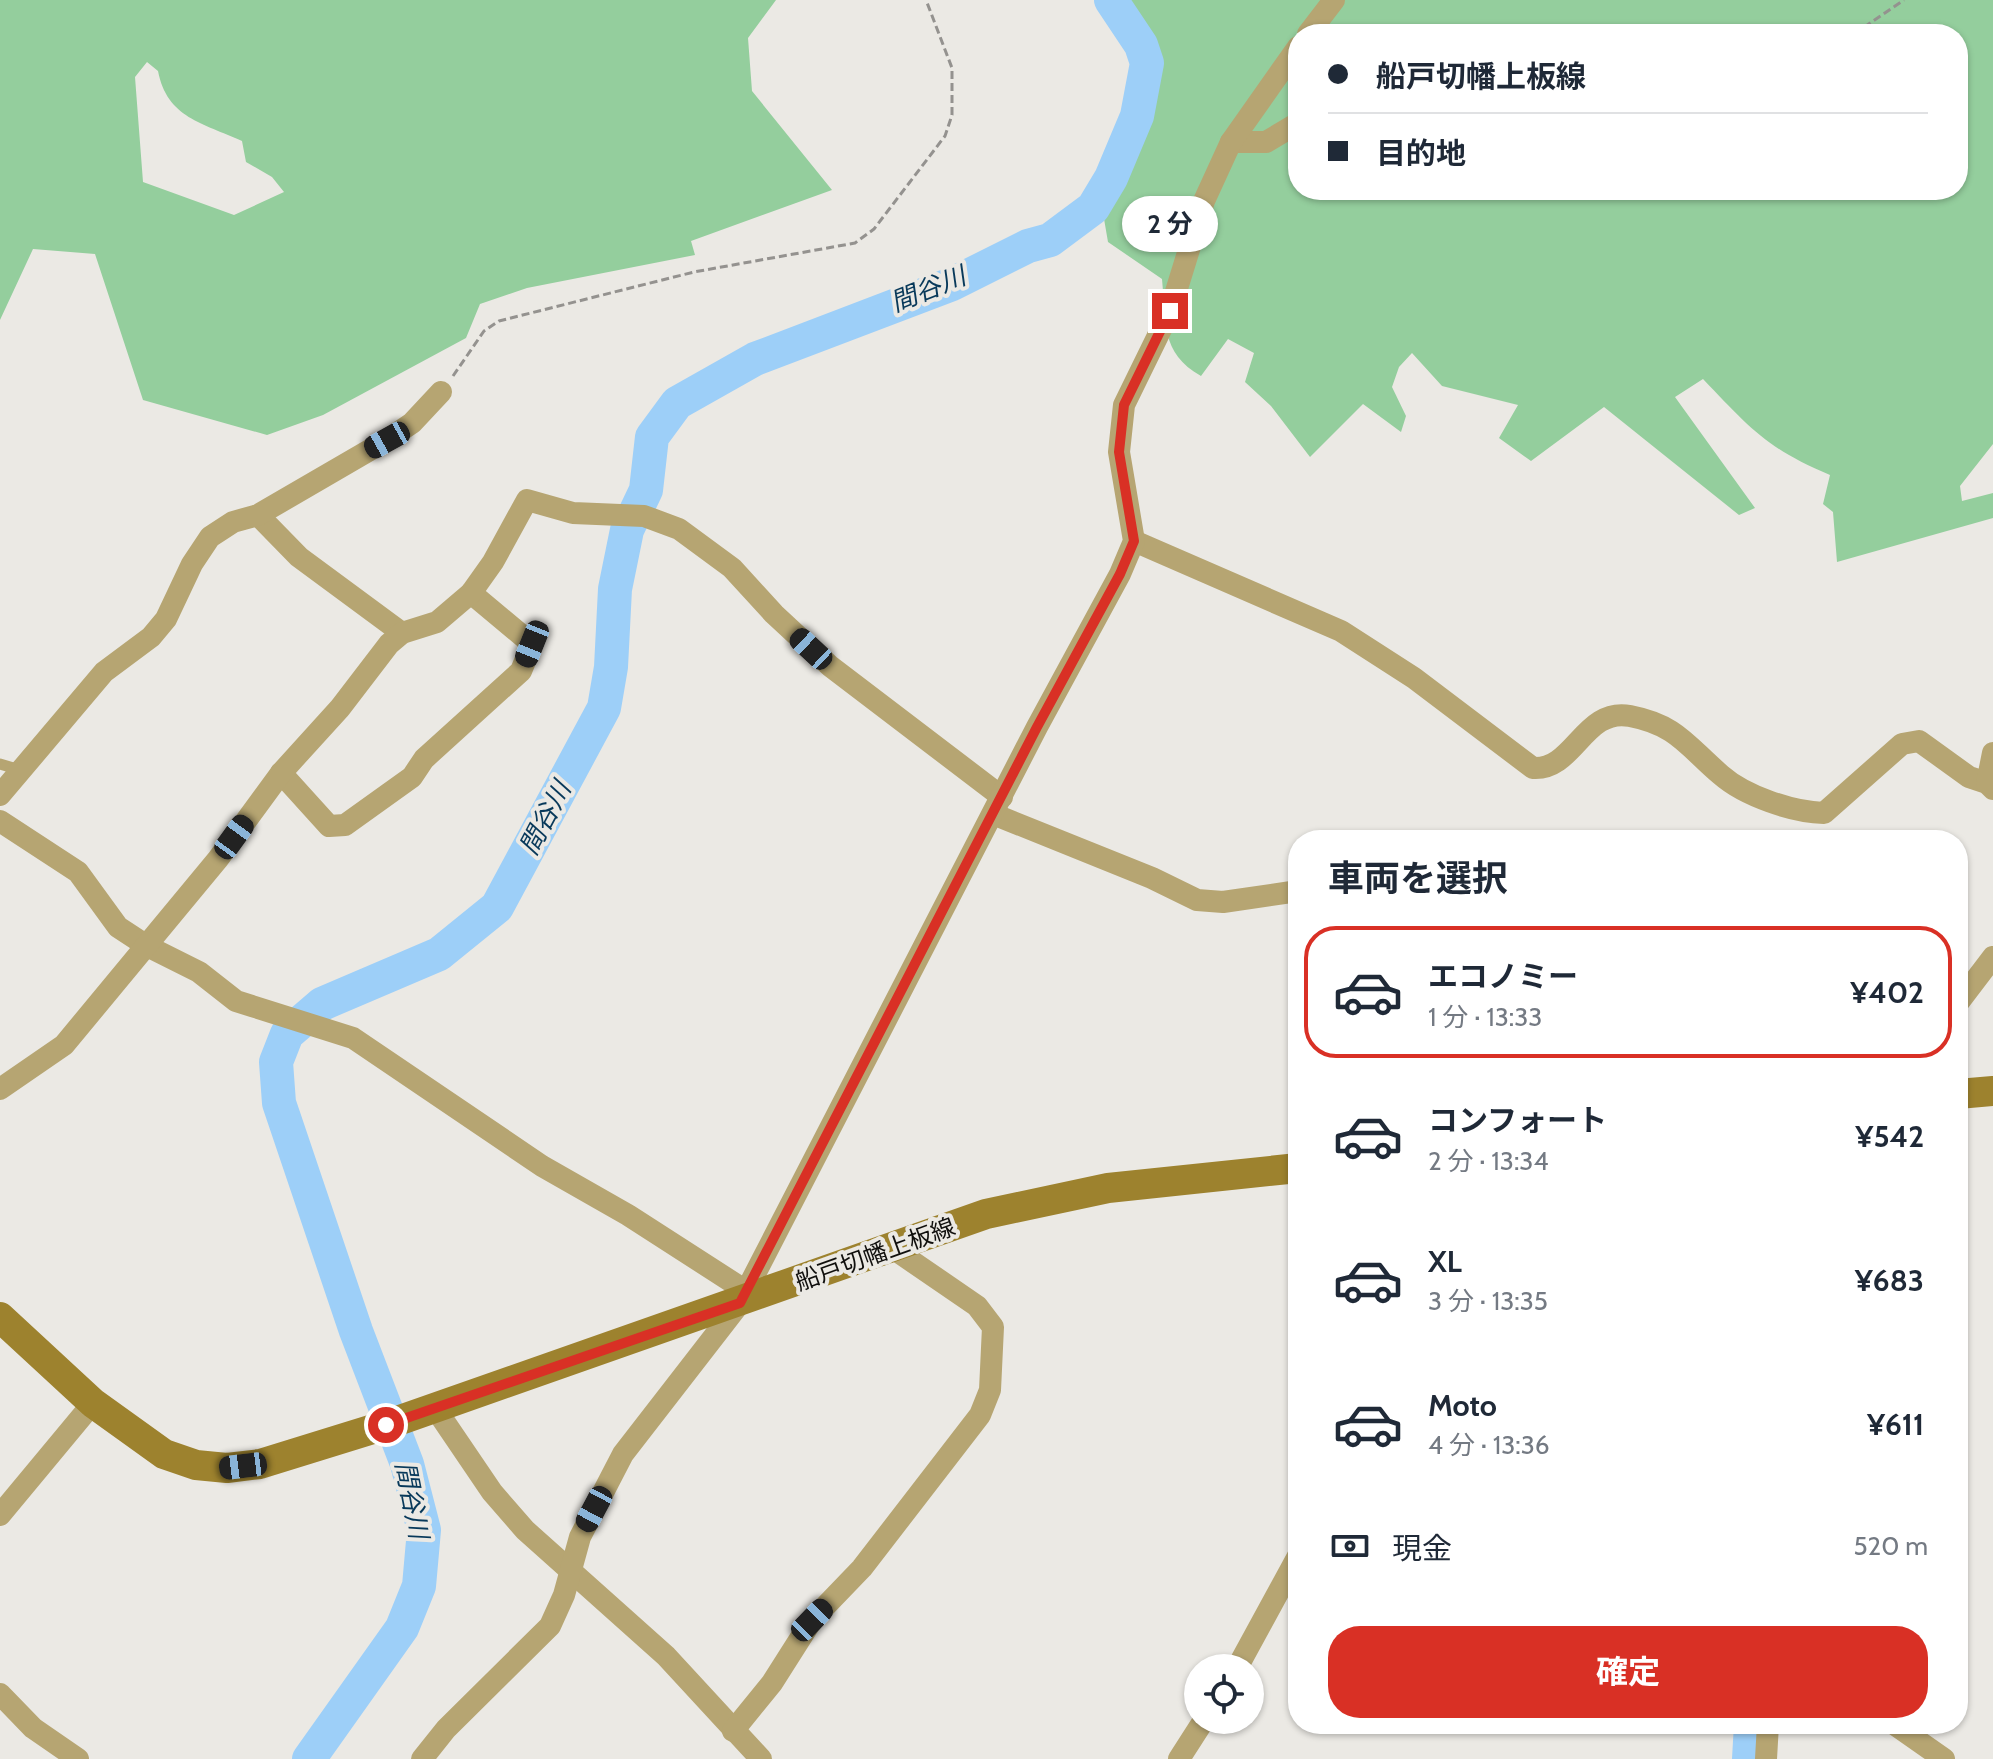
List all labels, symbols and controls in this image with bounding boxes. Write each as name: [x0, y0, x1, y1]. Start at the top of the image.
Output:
text: 船戸切幡上板線: [1376, 58, 1586, 95]
text: 目的地: [1376, 135, 1466, 172]
callout: 2 分: [1122, 195, 1218, 251]
text: 2 分: [1147, 208, 1193, 240]
water label: 間谷川: [886, 258, 973, 318]
route end: [1152, 293, 1188, 329]
car: [360, 418, 414, 462]
car: [512, 617, 552, 671]
car: [785, 624, 837, 674]
water label: 間谷川: [513, 773, 579, 860]
car: [210, 811, 258, 863]
text: 車両を選択: [1328, 856, 1508, 900]
icon: car: [1332, 956, 1404, 1028]
text: エコノミー: [1428, 958, 1578, 995]
text: ¥402: [1850, 974, 1924, 1011]
text: 1 分 · 13:33: [1428, 1001, 1542, 1033]
icon: car: [1332, 1100, 1404, 1172]
text: コンフォート: [1428, 1102, 1607, 1139]
text: ¥542: [1855, 1118, 1924, 1155]
text: 2 分 · 13:34: [1428, 1145, 1548, 1177]
street label: 船戸切幡上板線: [791, 1212, 959, 1296]
text: XL: [1428, 1243, 1462, 1280]
icon: car: [1332, 1244, 1404, 1316]
text: ¥683: [1855, 1262, 1924, 1299]
text: 3 分 · 13:35: [1428, 1285, 1548, 1317]
text: Moto: [1428, 1387, 1497, 1424]
icon: car: [1332, 1388, 1404, 1460]
text: ¥611: [1867, 1406, 1924, 1443]
route start: [368, 1407, 404, 1443]
text: 4 分 · 13:36: [1428, 1429, 1550, 1461]
car: [218, 1451, 268, 1481]
water label: 間谷川: [389, 1459, 436, 1544]
car: [572, 1482, 616, 1536]
icon: cash: [1328, 1524, 1372, 1568]
text: 現金: [1392, 1530, 1452, 1567]
text: 520 m: [1854, 1530, 1928, 1562]
car: [787, 1594, 837, 1646]
button: 確定: [1328, 1626, 1928, 1718]
map controls: [1184, 1654, 1264, 1734]
button: locate: [1184, 1654, 1264, 1734]

